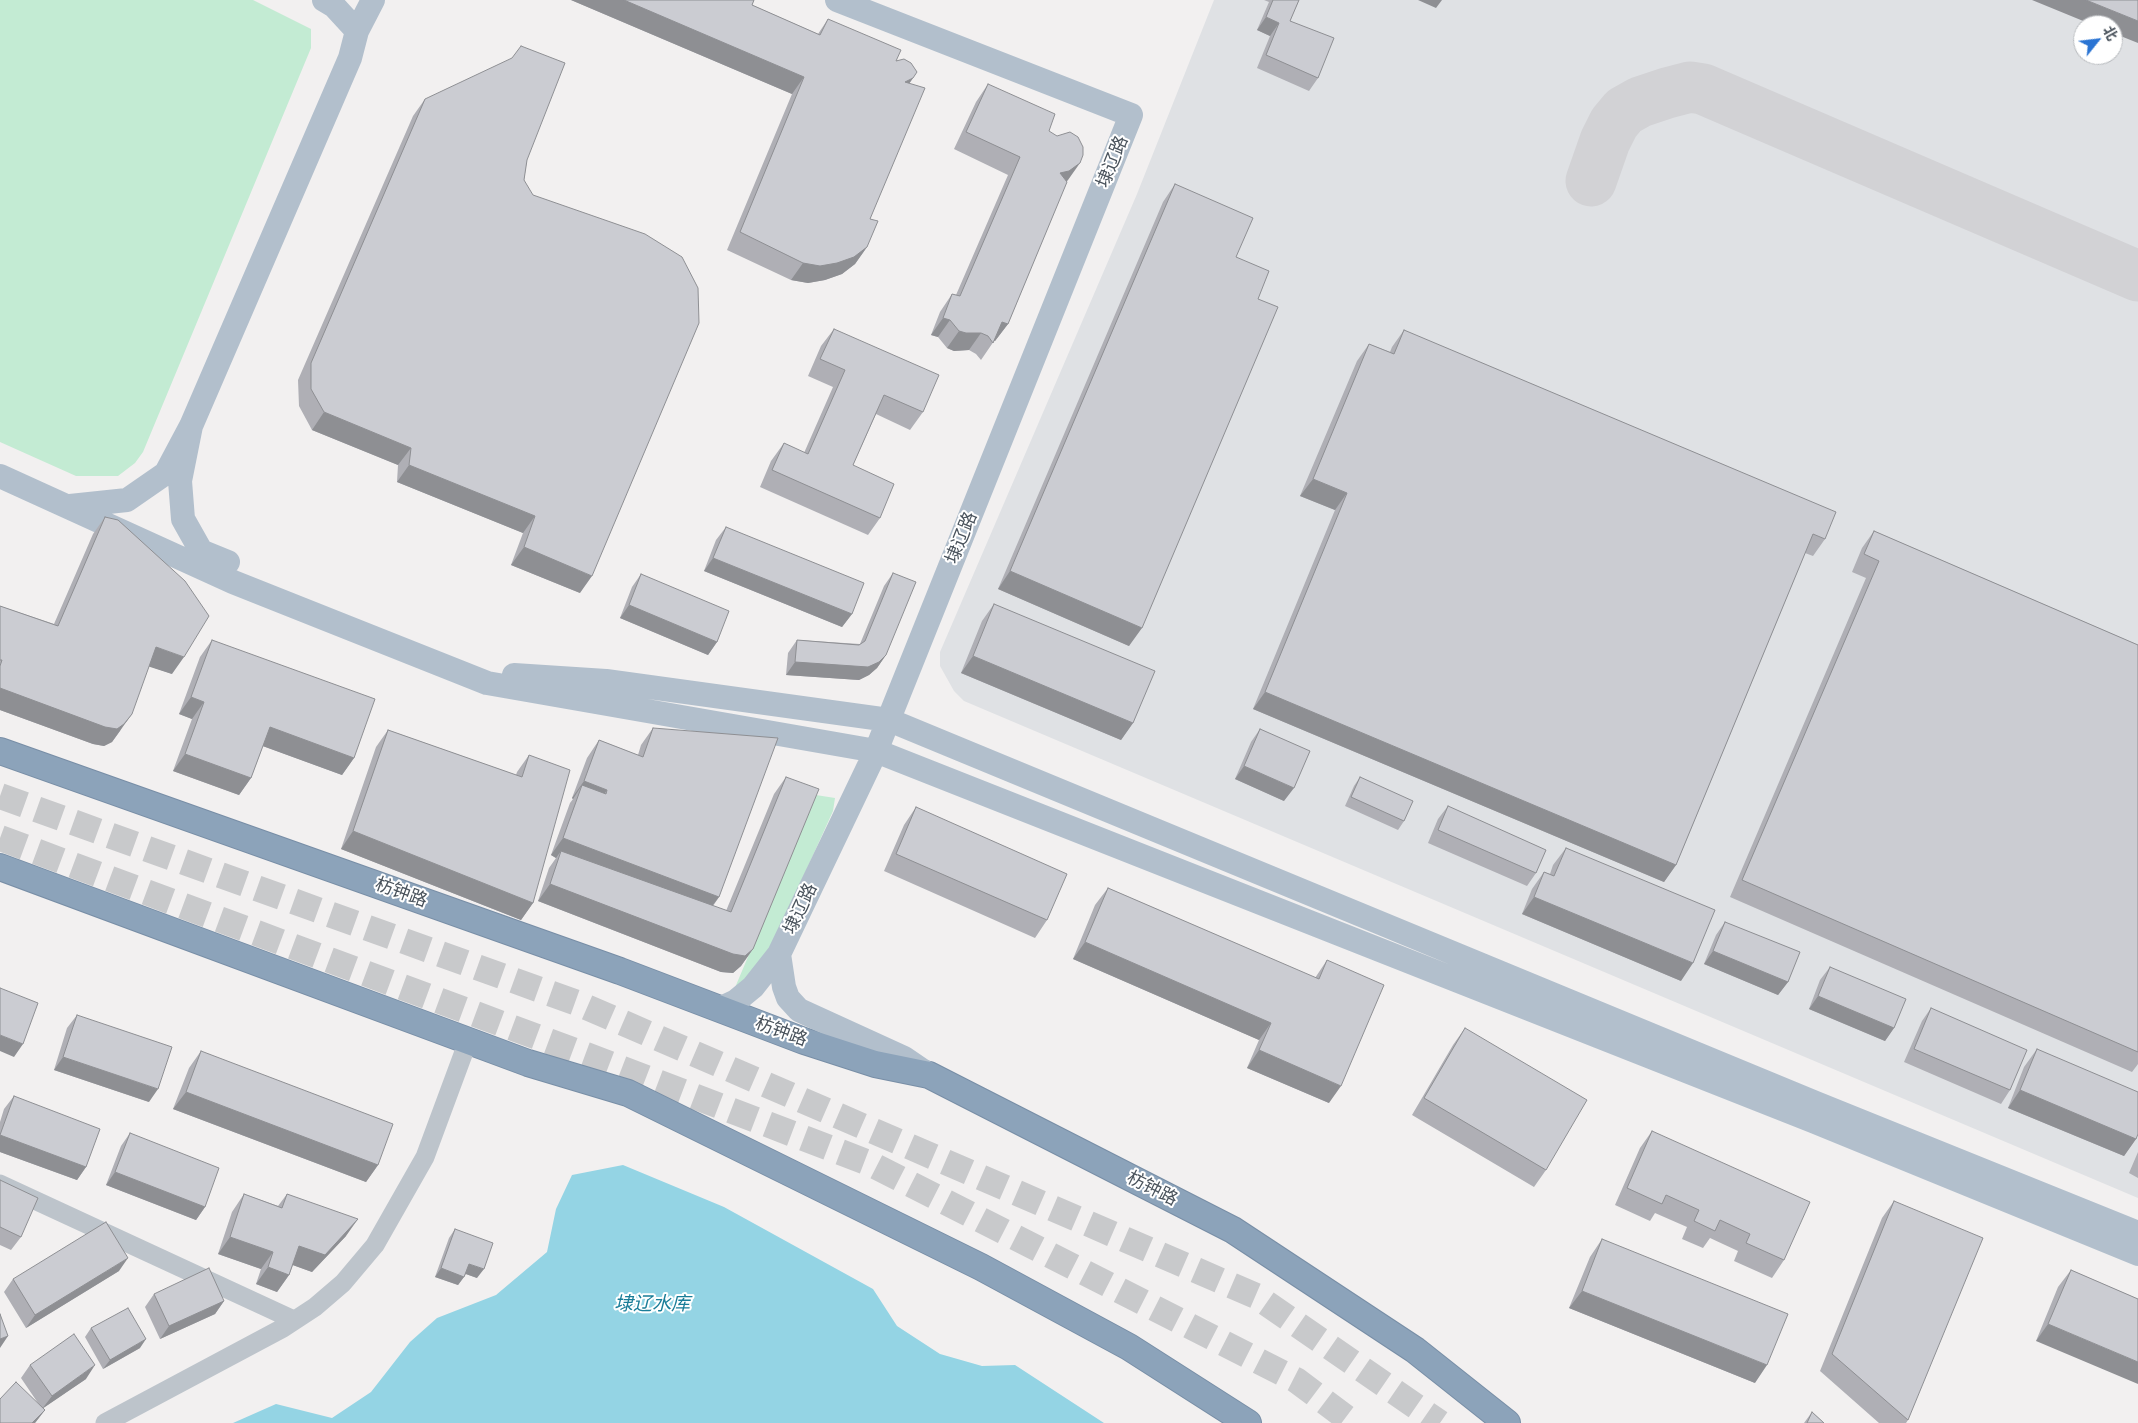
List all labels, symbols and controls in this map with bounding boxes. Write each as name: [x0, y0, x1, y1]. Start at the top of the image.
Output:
north arrow: [2073, 15, 2123, 65]
text: 北: [2100, 23, 2121, 43]
street label: 埭辽路: [1093, 133, 1133, 191]
street label: 埭辽路: [942, 509, 982, 567]
street label: 枋钟路: [372, 874, 430, 912]
street label: 埭辽路: [780, 880, 822, 938]
street label: 枋钟路: [752, 1013, 810, 1051]
street label: 枋钟路: [1123, 1167, 1181, 1211]
water label: 埭辽水库: [614, 1294, 690, 1316]

